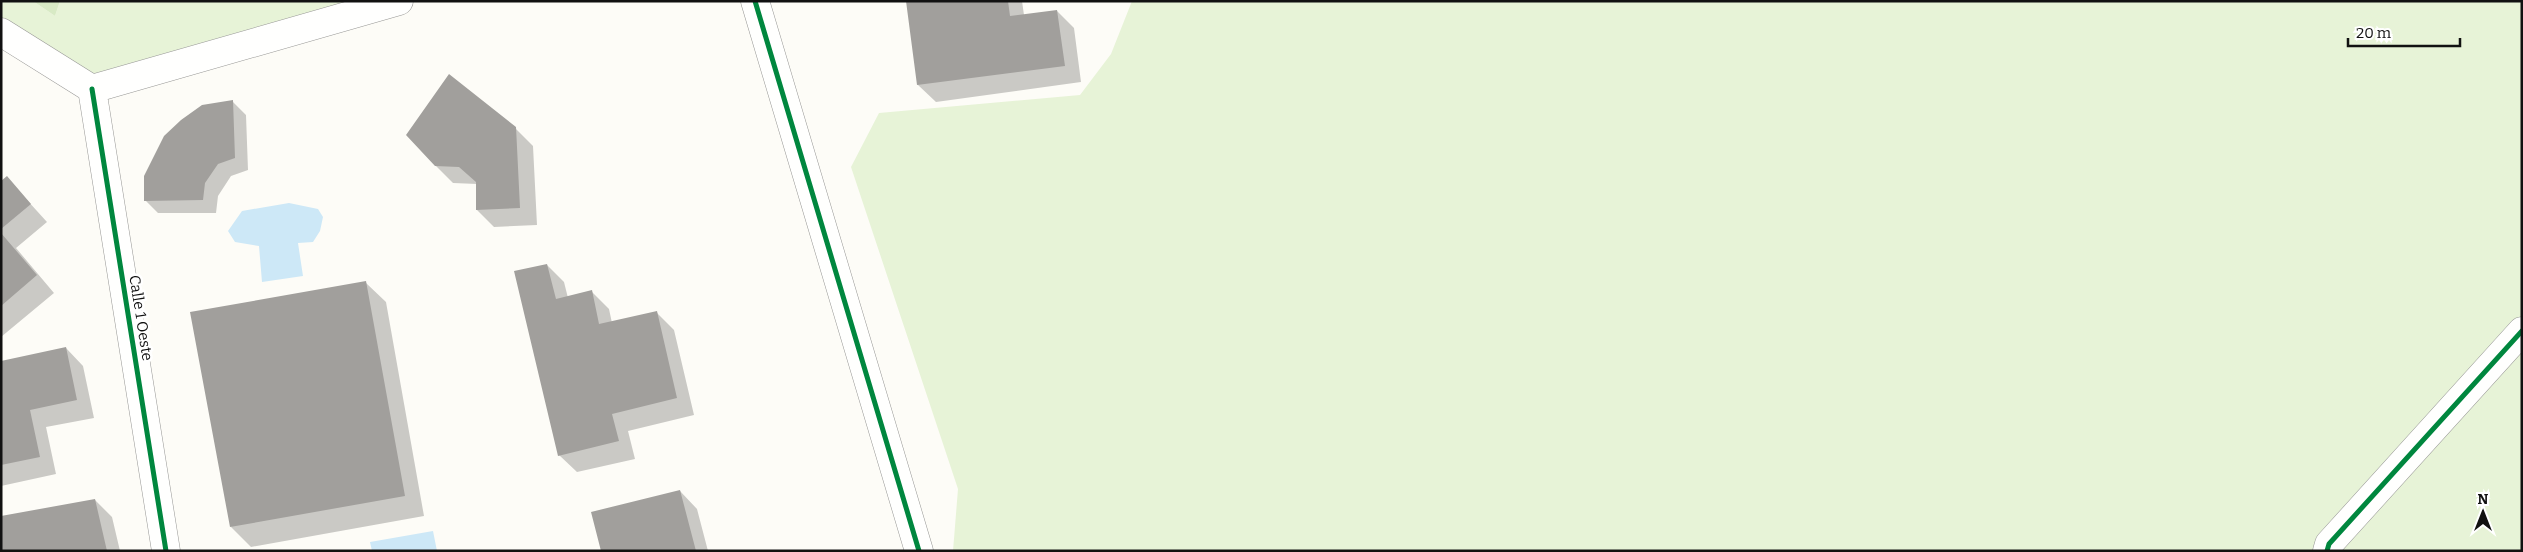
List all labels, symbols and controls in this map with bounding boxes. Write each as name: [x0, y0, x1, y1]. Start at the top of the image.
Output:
scale bar: [2348, 15, 2460, 47]
text: 20 m: [2356, 24, 2392, 42]
street label: Calle 1 Oeste: [125, 274, 157, 362]
north arrow: [2458, 487, 2508, 537]
text: N: [2478, 491, 2489, 508]

